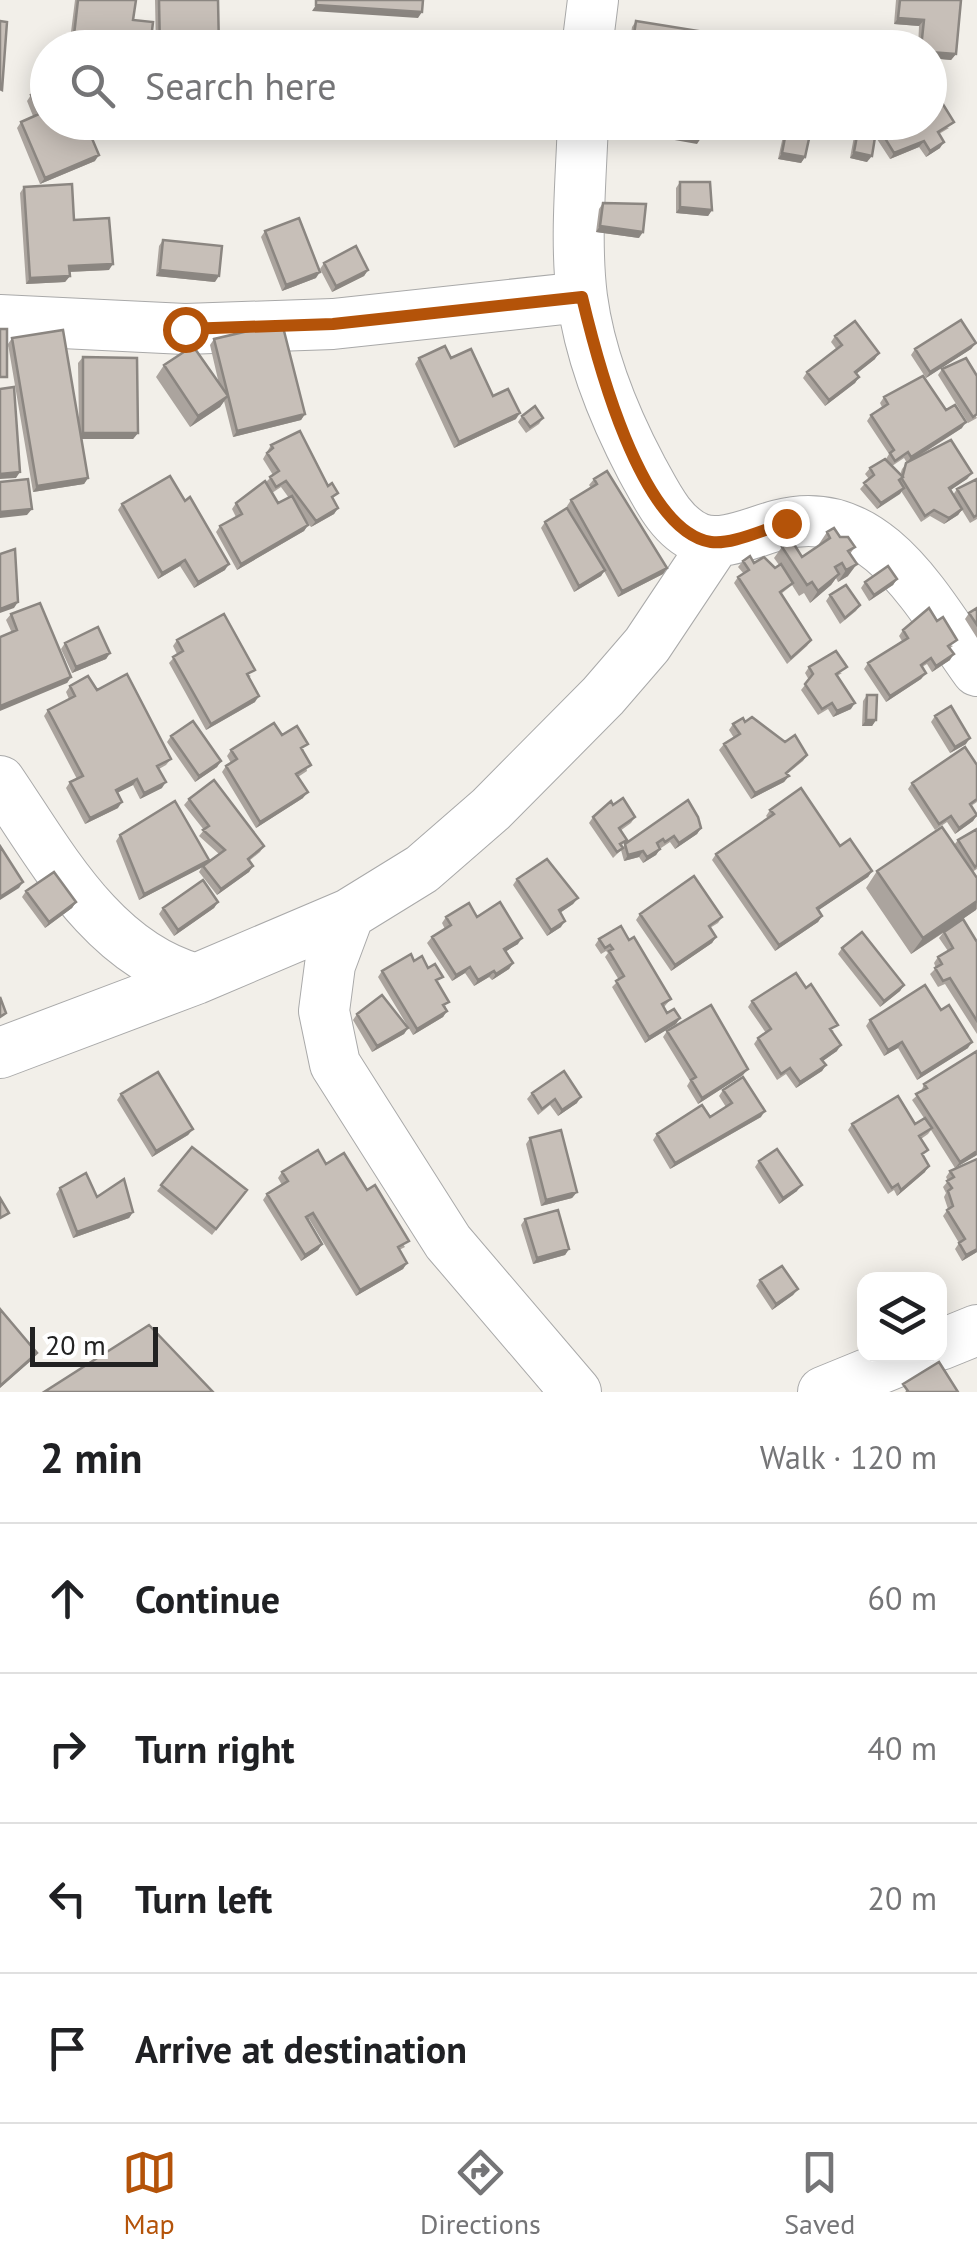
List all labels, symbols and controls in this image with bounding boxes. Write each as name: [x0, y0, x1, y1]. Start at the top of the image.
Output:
search box: [30, 30, 947, 140]
icon: search: [65, 58, 120, 113]
text: Search here: [145, 61, 337, 110]
route start: [163, 307, 209, 353]
route end: [764, 501, 810, 547]
map controls: [857, 1272, 947, 1362]
button: layers: [857, 1272, 947, 1362]
scale bar: [30, 1322, 158, 1366]
text: 20 m: [45, 1326, 106, 1363]
text: 2 min: [40, 1430, 142, 1485]
text: Walk · 120 m: [760, 1436, 937, 1478]
icon: ahead: [40, 1571, 95, 1626]
text: Continue: [135, 1574, 280, 1623]
text: 60 m: [868, 1577, 937, 1619]
icon: right: [40, 1721, 95, 1776]
text: Turn right: [135, 1724, 295, 1773]
text: 40 m: [868, 1727, 937, 1769]
icon: left: [40, 1871, 95, 1926]
text: Turn left: [135, 1874, 272, 1923]
text: 20 m: [868, 1877, 937, 1919]
icon: arrive: [40, 2021, 95, 2076]
text: Arrive at destination: [135, 2024, 467, 2073]
tab: Map: [122, 2145, 177, 2242]
tab: Directions: [420, 2145, 541, 2242]
tab: Saved: [784, 2145, 855, 2242]

